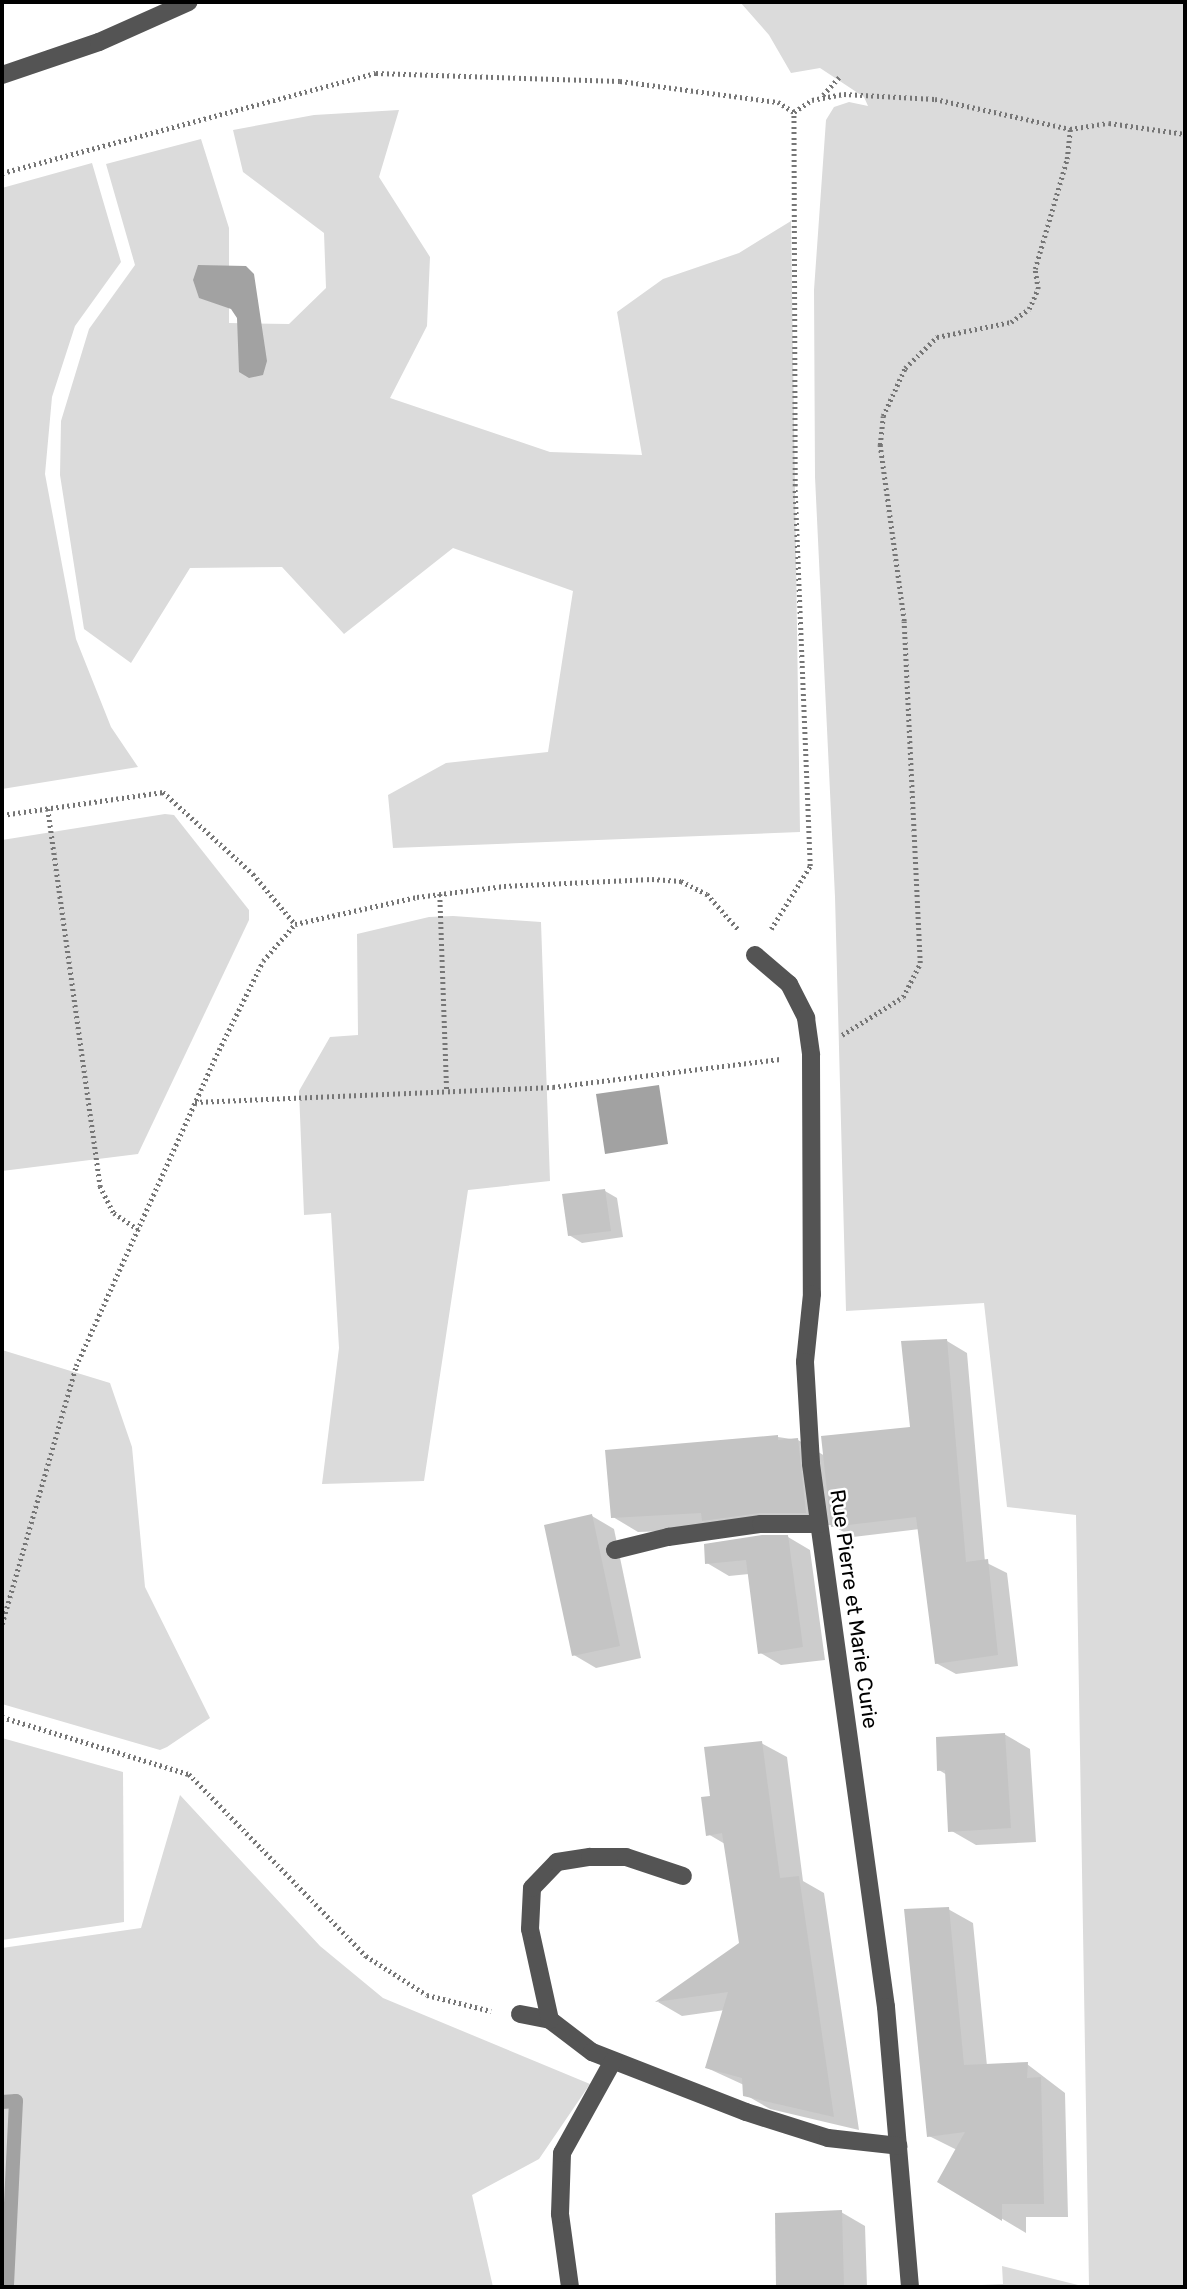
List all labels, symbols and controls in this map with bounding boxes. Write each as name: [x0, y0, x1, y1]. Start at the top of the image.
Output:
street label: Rue Pierre et Marie Curie: [825, 1488, 883, 1730]

